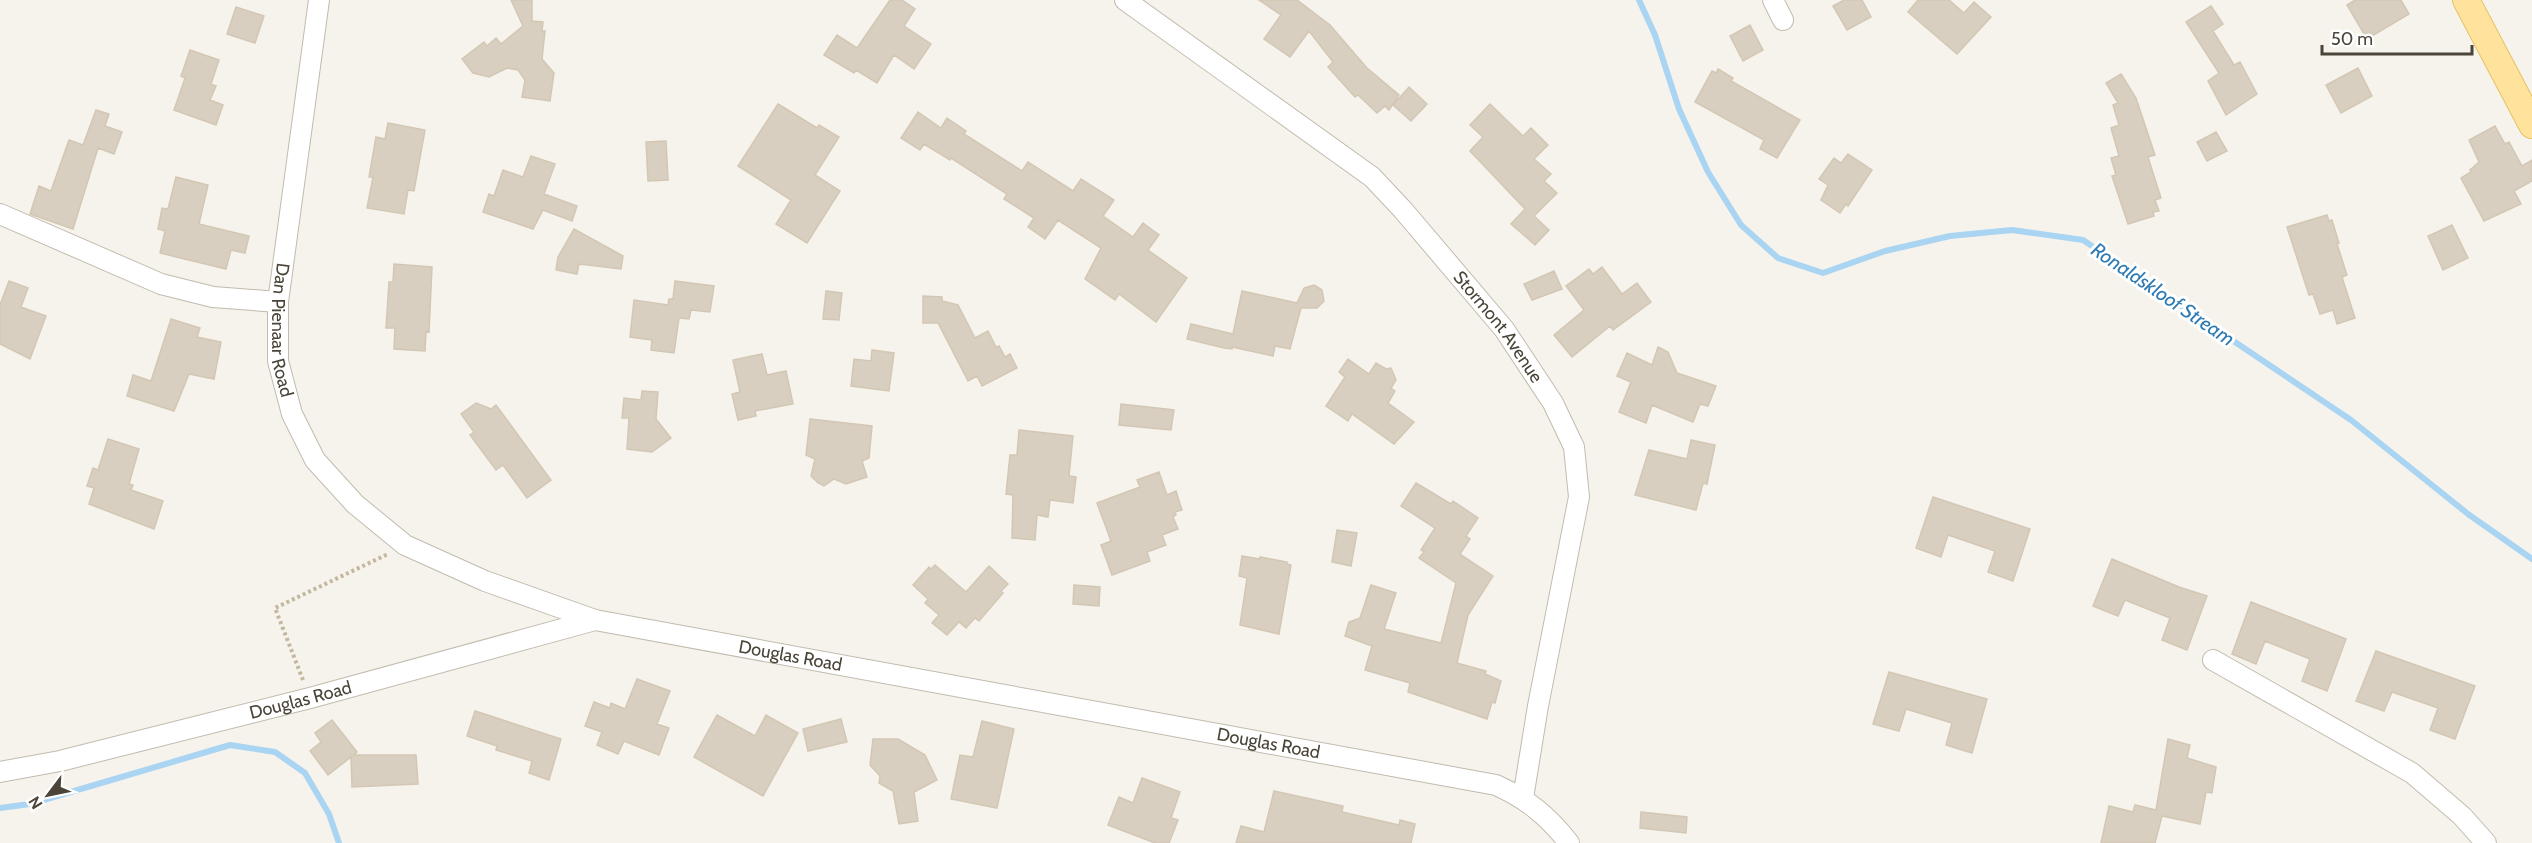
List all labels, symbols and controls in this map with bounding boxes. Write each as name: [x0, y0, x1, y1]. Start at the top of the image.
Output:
scale bar: [2322, 18, 2472, 56]
text: 50 m: [2331, 28, 2373, 50]
water label: Ronaldskloof Stream: [2087, 237, 2239, 351]
street label: Dan Pienaar Road: [267, 262, 298, 399]
street label: Stormont Avenue: [1449, 267, 1547, 387]
street label: Douglas Road: [737, 636, 844, 676]
street label: Douglas Road: [247, 676, 354, 724]
street label: Douglas Road: [1215, 723, 1322, 764]
north arrow: [18, 765, 78, 825]
text: N: [25, 793, 47, 813]

